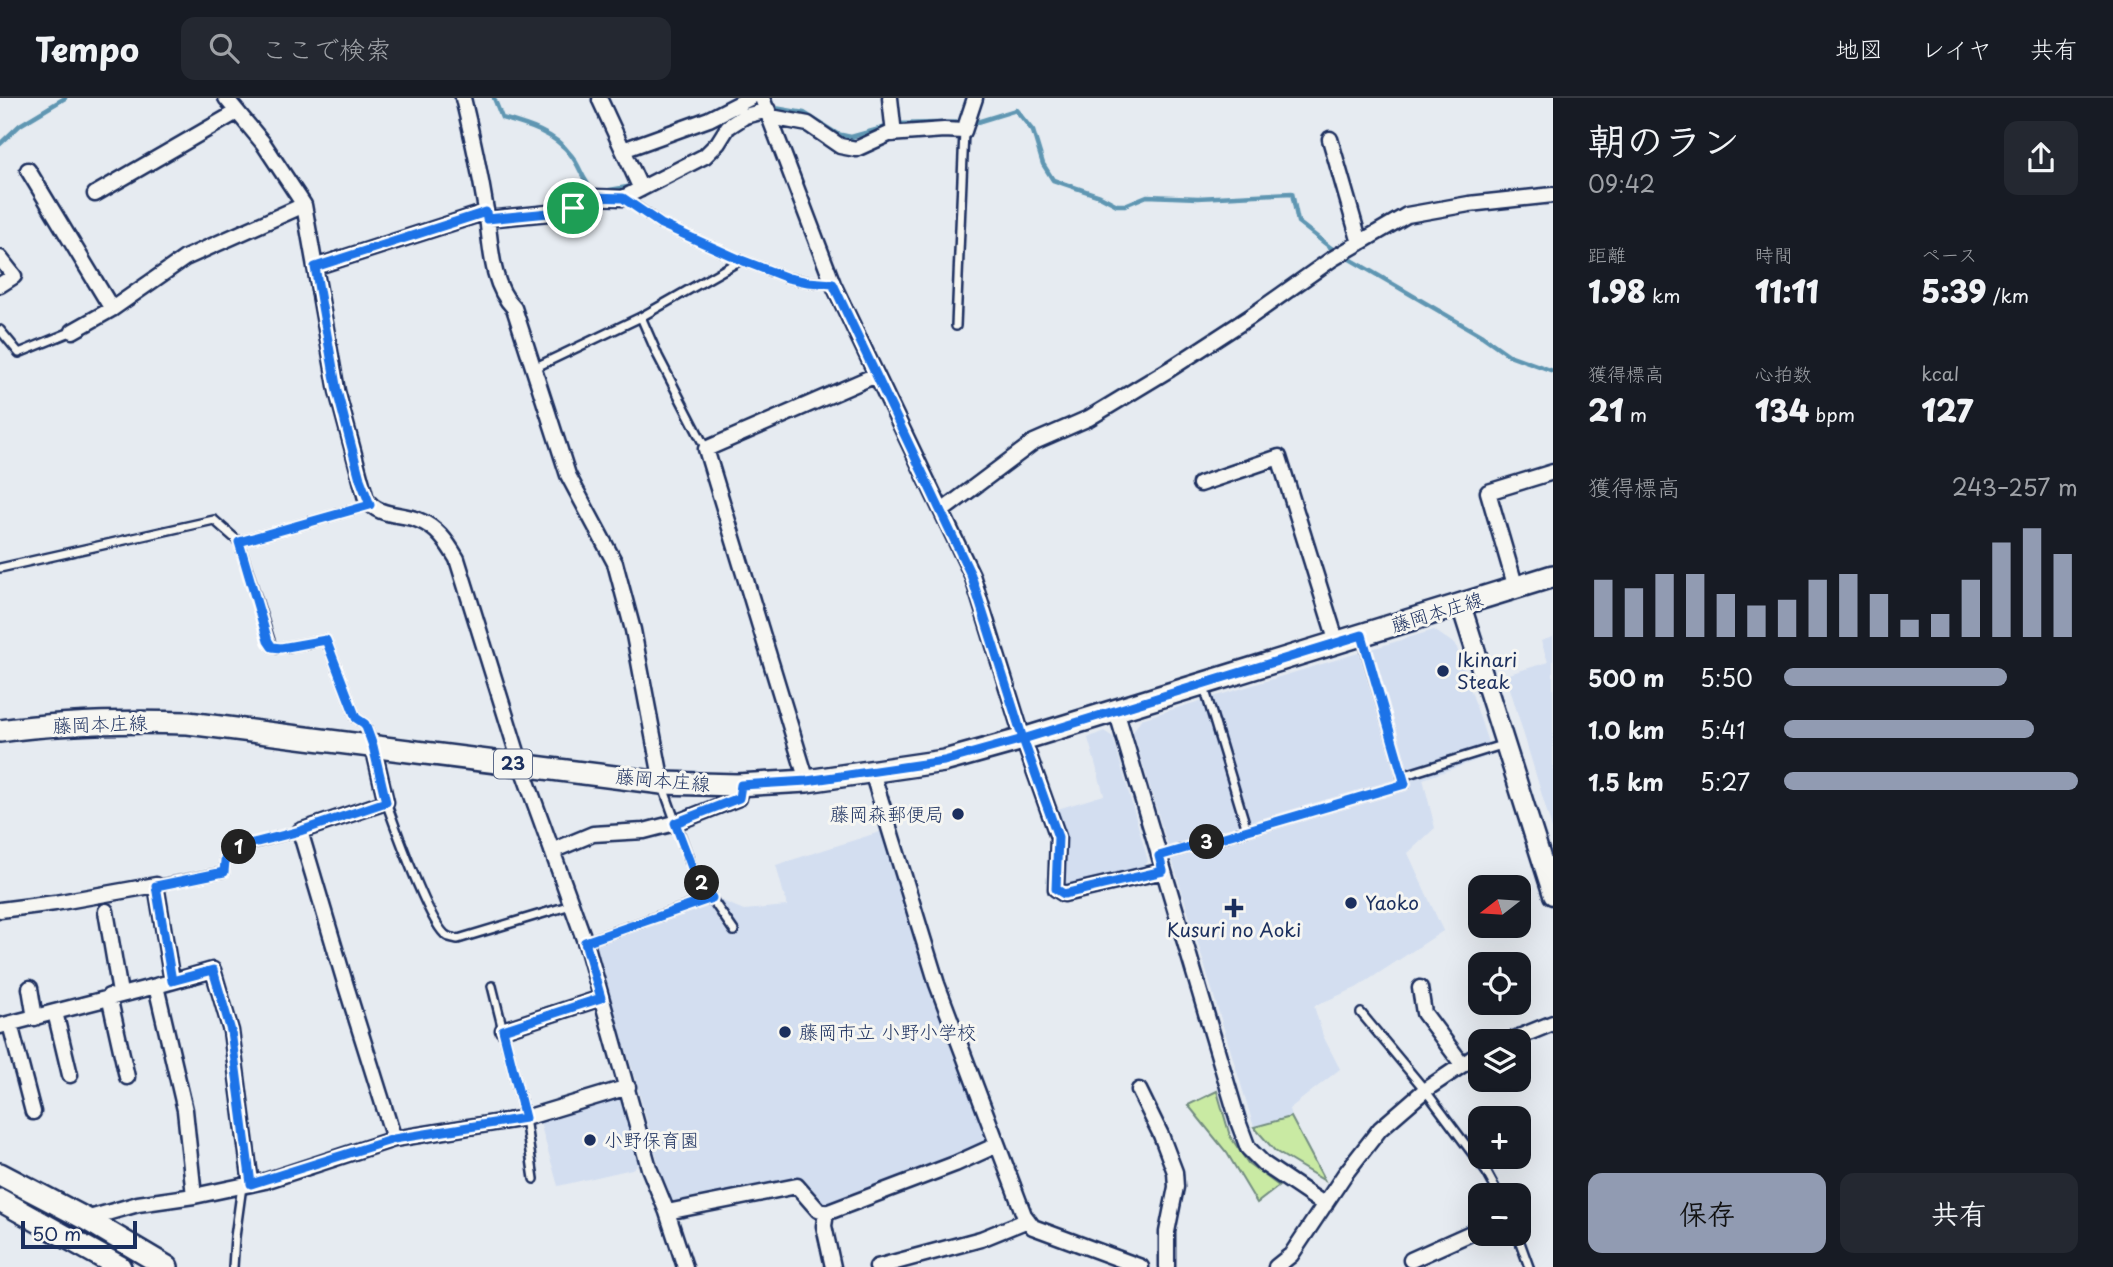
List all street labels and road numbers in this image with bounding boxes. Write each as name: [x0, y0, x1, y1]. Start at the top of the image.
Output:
street label: 藤岡本庄線: [1387, 584, 1486, 638]
street label: 藤岡本庄線: [52, 707, 148, 739]
road number: 23: [494, 750, 532, 778]
street label: 藤岡本庄線: [615, 761, 712, 797]

